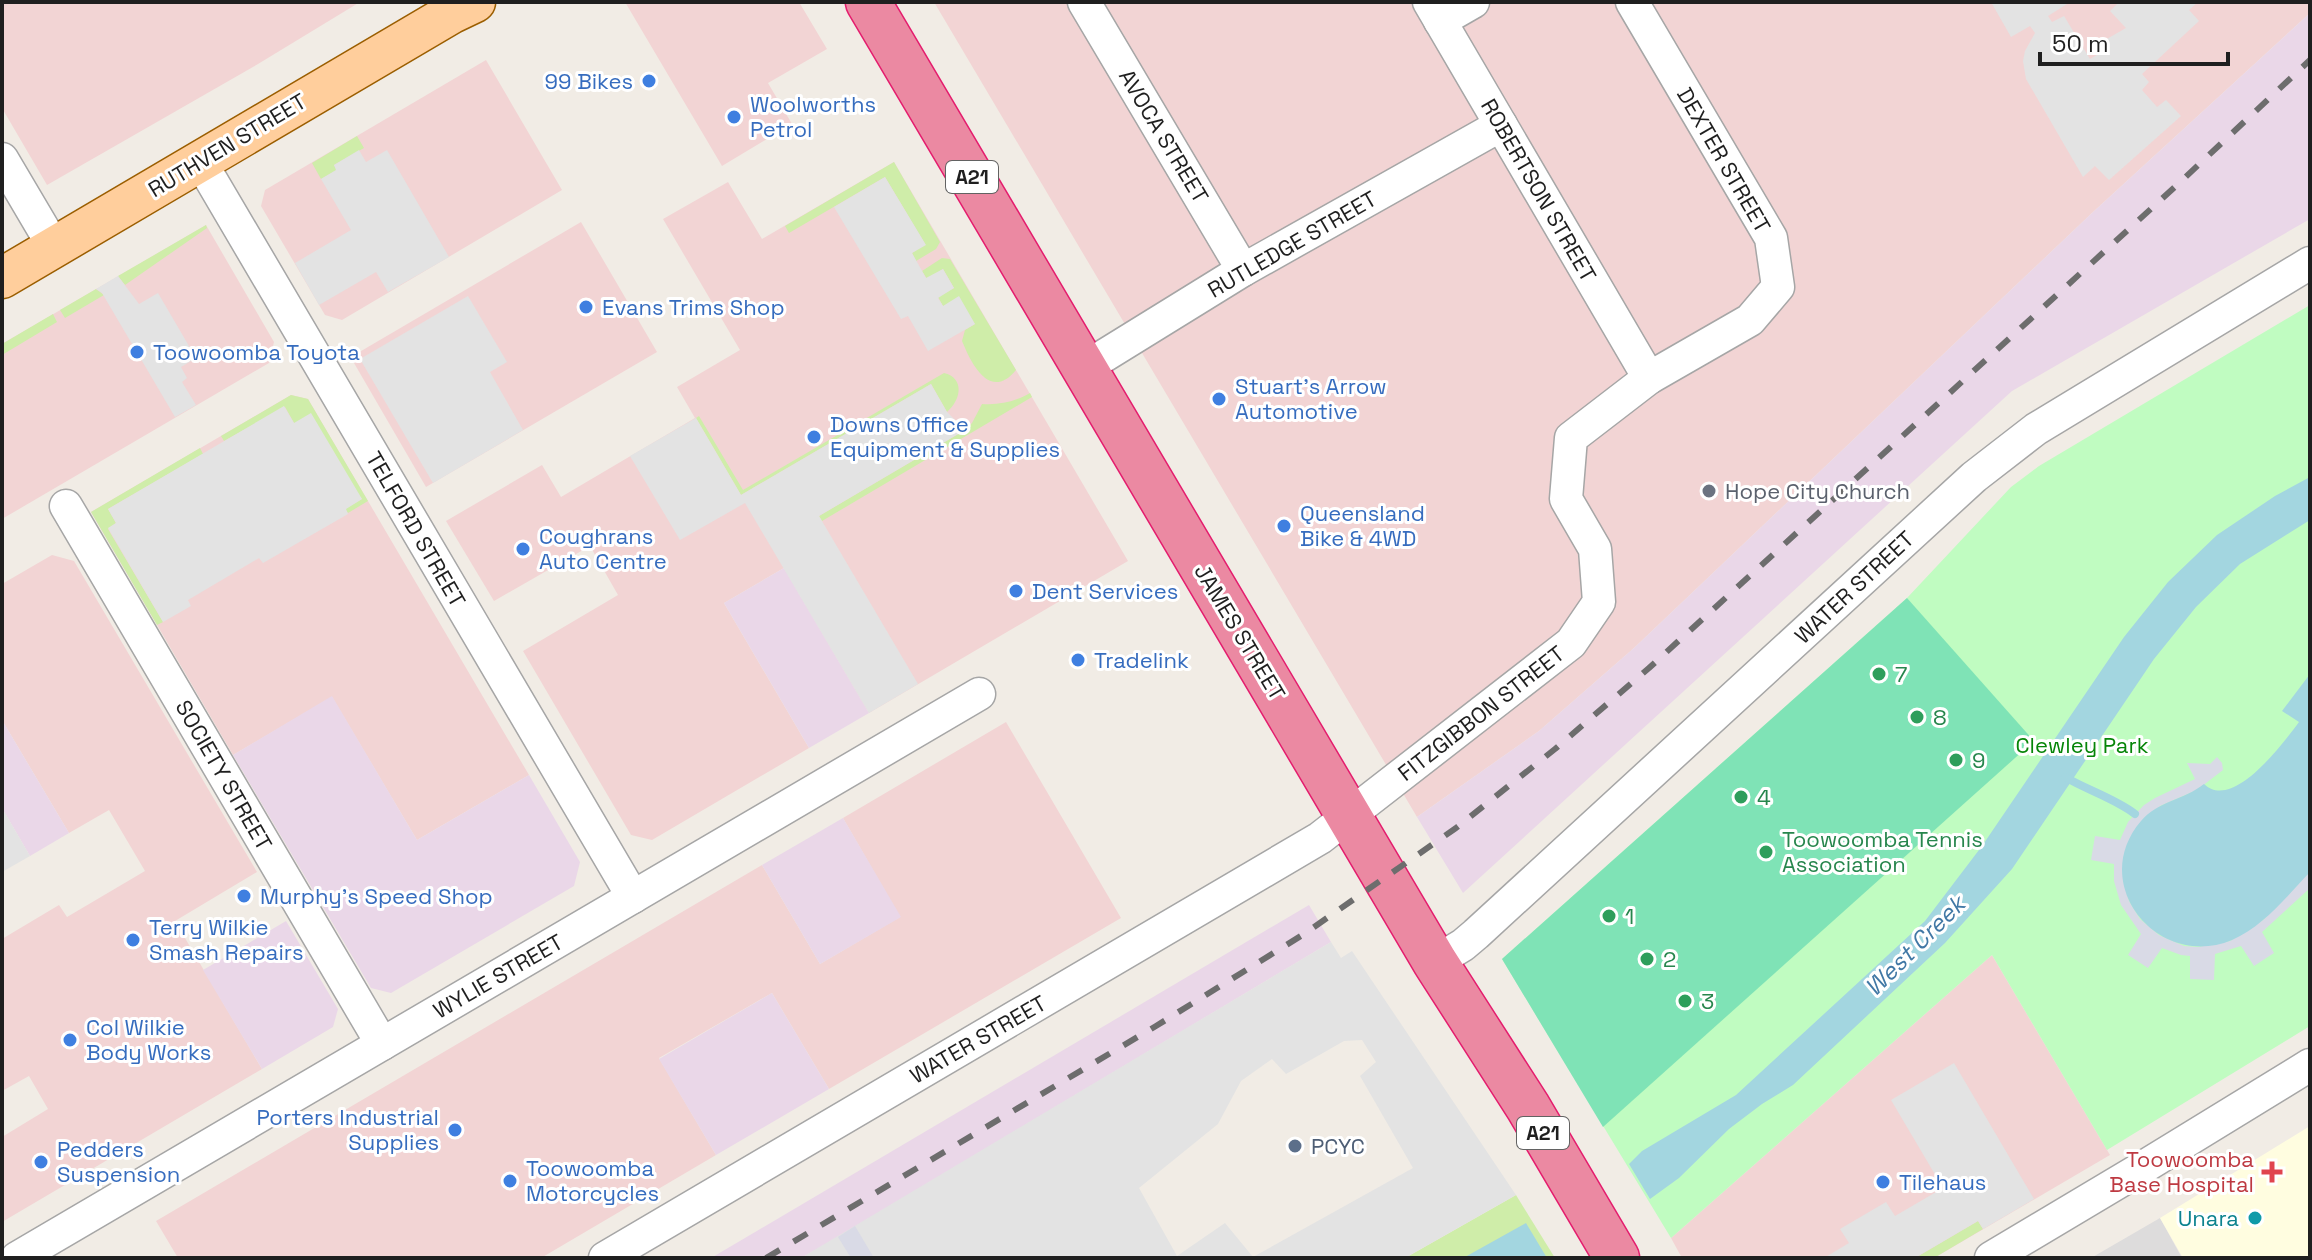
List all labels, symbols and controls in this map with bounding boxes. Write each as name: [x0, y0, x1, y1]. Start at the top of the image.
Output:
scale bar: [2040, 16, 2228, 66]
text: 50 m: [2052, 28, 2109, 59]
street label: AVOCA STREET: [1113, 64, 1215, 208]
place label: 99 Bikes: [545, 67, 633, 95]
marker: 99 Bikes: [640, 72, 658, 90]
street label: DEXTER STREET: [1671, 82, 1777, 238]
street label: RUTHVEN STREET: [143, 87, 311, 203]
place label: Woolworths Petrol: [750, 90, 876, 143]
street label: ROBERTSON STREET: [1475, 93, 1603, 287]
marker: Woolworths Petrol: [725, 108, 743, 126]
road number: A21: [946, 161, 998, 193]
street label: RUTLEDGE STREET: [1203, 184, 1381, 304]
place label: Evans Trims Shop: [602, 293, 785, 321]
marker: Evans Trims Shop: [577, 298, 595, 316]
place label: Toowoomba Toyota: [153, 338, 360, 366]
marker: Toowoomba Toyota: [128, 343, 146, 361]
place label: Stuart's Arrow Automotive: [1235, 372, 1387, 425]
marker: Stuart's Arrow Automotive: [1210, 390, 1228, 408]
place label: Downs Office Equipment & Supplies: [830, 410, 1060, 463]
marker: Downs Office Equipment & Supplies: [805, 428, 823, 446]
street label: TELFORD STREET: [360, 446, 472, 612]
place label: Hope City Church: [1725, 477, 1910, 505]
marker: Hope City Church: [1700, 482, 1718, 500]
place label: Queensland Bike & 4WD: [1300, 499, 1425, 552]
marker: Queensland Bike & 4WD: [1275, 517, 1293, 535]
place label: Coughrans Auto Centre: [539, 522, 667, 575]
street label: WATER STREET: [1788, 525, 1920, 649]
marker: Coughrans Auto Centre: [514, 540, 532, 558]
street label: JAMES STREET: [1188, 559, 1292, 705]
place label: Dent Services: [1032, 577, 1178, 605]
marker: Dent Services: [1007, 582, 1025, 600]
street label: FITZGIBBON STREET: [1392, 639, 1570, 787]
place label: Tradelink: [1094, 646, 1189, 674]
marker: Tradelink: [1069, 651, 1087, 669]
place label: 7: [1895, 660, 1907, 688]
marker: 7: [1870, 665, 1888, 683]
street label: SOCIETY STREET: [170, 695, 278, 855]
place label: 8: [1933, 703, 1947, 731]
marker: 8: [1908, 708, 1926, 726]
park label: Clewley Park: [2015, 731, 2149, 759]
place label: 9: [1972, 746, 1985, 774]
marker: 9: [1947, 751, 1965, 769]
place label: 4: [1757, 783, 1771, 811]
marker: 4: [1732, 788, 1750, 806]
place label: Toowoomba Tennis Association: [1782, 825, 1983, 878]
marker: Toowoomba Tennis Association: [1757, 843, 1775, 861]
place label: Murphy's Speed Shop: [260, 882, 493, 910]
marker: Murphy's Speed Shop: [235, 887, 253, 905]
water label: West Creek: [1858, 887, 1974, 1003]
place label: 1: [1625, 902, 1634, 930]
marker: 1: [1600, 907, 1618, 925]
place label: Terry Wilkie Smash Repairs: [149, 913, 304, 966]
street label: WYLIE STREET: [428, 927, 568, 1024]
marker: Terry Wilkie Smash Repairs: [124, 931, 142, 949]
place label: 2: [1663, 945, 1676, 973]
marker: 2: [1638, 950, 1656, 968]
place label: 3: [1701, 987, 1714, 1015]
street label: WATER STREET: [905, 989, 1051, 1089]
marker: 3: [1676, 992, 1694, 1010]
place label: Col Wilkie Body Works: [86, 1013, 211, 1066]
marker: Col Wilkie Body Works: [61, 1031, 79, 1049]
place label: Porters Industrial Supplies: [256, 1103, 439, 1156]
road number: A21: [1517, 1117, 1569, 1149]
marker: Porters Industrial Supplies: [446, 1121, 464, 1139]
place label: PCYC: [1311, 1132, 1365, 1160]
place label: Pedders Suspension: [57, 1135, 180, 1188]
marker: PCYC: [1286, 1137, 1304, 1155]
place label: Toowoomba Base Hospital: [2109, 1145, 2254, 1198]
marker: Pedders Suspension: [32, 1153, 50, 1171]
place label: Toowoomba Motorcycles: [526, 1154, 659, 1207]
marker: Toowoomba Base Hospital: [2261, 1161, 2283, 1183]
place label: Tilehaus: [1899, 1168, 1986, 1196]
marker: Toowoomba Motorcycles: [501, 1172, 519, 1190]
marker: Tilehaus: [1874, 1173, 1892, 1191]
place label: Unara: [2178, 1204, 2239, 1232]
marker: Unara: [2246, 1209, 2264, 1227]

